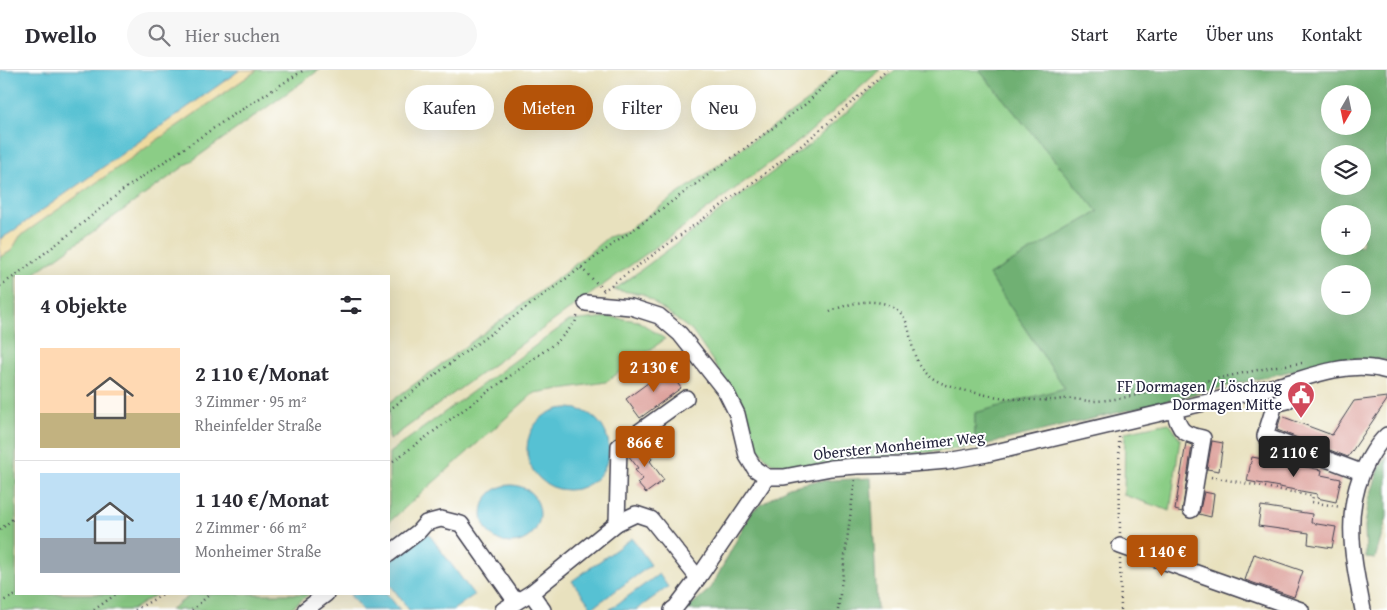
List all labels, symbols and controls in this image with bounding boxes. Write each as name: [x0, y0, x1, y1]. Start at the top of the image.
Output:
search box: [127, 12, 477, 57]
text: Dwello: [25, 17, 97, 52]
icon: search: [145, 21, 173, 49]
text: Hier suchen: [185, 21, 280, 49]
text: Start: [1071, 21, 1108, 48]
text: Karte: [1136, 21, 1178, 48]
text: Über uns: [1206, 21, 1274, 48]
text: Kontakt: [1302, 21, 1362, 48]
chip: Kaufen: [405, 85, 494, 130]
chip: Mieten: [504, 85, 593, 130]
chip: Filter: [603, 85, 681, 130]
chip: Neu: [691, 85, 756, 130]
north arrow: [1321, 85, 1371, 135]
map controls: [1321, 85, 1371, 315]
button: layers: [1321, 145, 1371, 195]
button: +: [1321, 205, 1371, 255]
button: −: [1321, 265, 1371, 315]
text: 4 Objekte: [40, 290, 127, 321]
icon: filters: [337, 291, 365, 319]
pin: 2 130 €: [608, 350, 700, 393]
text: 2 130 €: [630, 355, 678, 379]
text: 2 110 €/Monat: [195, 358, 329, 389]
icon: home: [80, 368, 140, 428]
place label: FF Dormagen / Löschzug Dormagen Mitte: [1117, 374, 1282, 416]
public building icon: FF Dormagen / Löschzug Dormagen Mitte: [1286, 380, 1316, 419]
text: 3 Zimmer · 95 m²: [195, 389, 307, 413]
text: Rheinfelder Straße: [195, 413, 322, 437]
street label: Oberster Monheimer Weg: [812, 424, 986, 466]
pin: 866 €: [610, 426, 680, 468]
text: 866 €: [627, 430, 663, 454]
pin: 2 110 €: [1248, 436, 1340, 478]
text: 2 110 €: [1270, 440, 1318, 464]
text: 1 140 €/Monat: [195, 484, 329, 515]
icon: home: [80, 493, 140, 553]
text: 2 Zimmer · 66 m²: [195, 515, 307, 539]
pin: 1 140 €: [1116, 534, 1208, 577]
text: Monheimer Straße: [195, 539, 321, 563]
text: 1 140 €: [1138, 539, 1186, 563]

